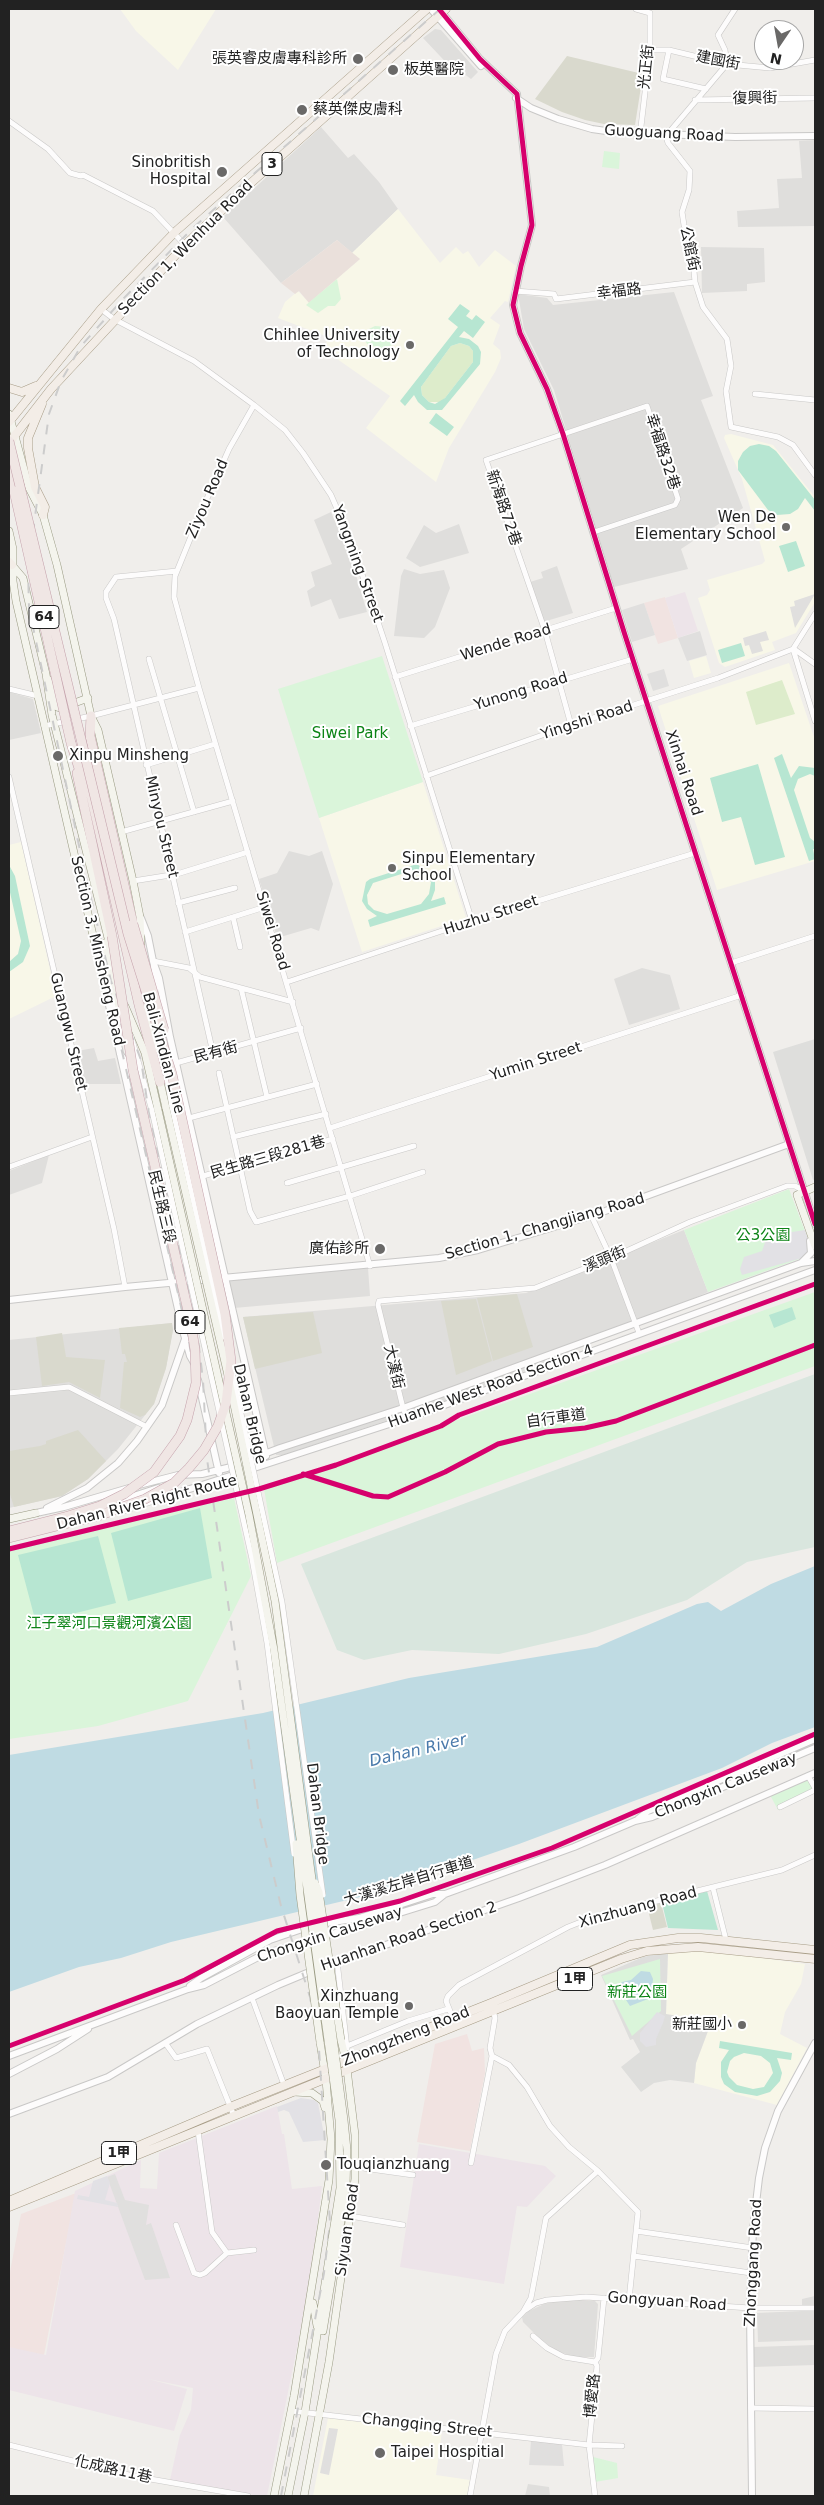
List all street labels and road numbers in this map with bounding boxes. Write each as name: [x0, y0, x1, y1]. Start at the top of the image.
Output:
street label: 光正街: [636, 44, 658, 90]
street label: 建國街: [694, 48, 742, 74]
street label: 復興街: [732, 90, 778, 108]
street label: Guoguang Road: [604, 122, 724, 146]
road number: 3: [262, 152, 282, 175]
street label: Section 1, Wenhua Road: [115, 177, 257, 319]
street label: 公館街: [676, 225, 702, 273]
street label: 幸福路: [596, 280, 642, 304]
street label: 幸福路32巷: [641, 412, 683, 492]
street label: Ziyou Road: [183, 457, 233, 541]
street label: 新海路72巷: [482, 468, 524, 548]
street label: Yangming Street: [327, 503, 387, 625]
road number: 64: [29, 606, 59, 628]
street label: Wende Road: [458, 621, 554, 665]
street label: Yunong Road: [472, 669, 570, 715]
street label: Yingshi Road: [539, 698, 635, 744]
street label: Xinhai Road: [661, 728, 705, 818]
street label: Minyou Street: [140, 774, 182, 880]
street label: Section 3, Minsheng Road: [66, 854, 128, 1048]
street label: Siwei Road: [251, 889, 293, 973]
street label: Huzhu Street: [442, 892, 540, 940]
street label: Guangwu Street: [46, 971, 90, 1093]
street label: Bali-Xindian Line: [138, 990, 188, 1116]
street label: 民有街: [192, 1038, 240, 1068]
street label: Yumin Street: [488, 1039, 584, 1085]
street label: 民生路三段281巷: [209, 1133, 327, 1183]
street label: 民生路三段: [144, 1168, 178, 1246]
street label: Section 1, Changjiang Road: [443, 1190, 647, 1264]
street label: 溪頭街: [581, 1243, 629, 1277]
road number: 64: [175, 1310, 205, 1334]
street label: Huanhe West Road Section 4: [386, 1341, 596, 1433]
street label: 大漢街: [379, 1343, 407, 1391]
street label: Dahan Bridge: [229, 1362, 269, 1466]
street label: 自行車道: [525, 1406, 587, 1432]
street label: Dahan River Right Route: [55, 1472, 239, 1534]
street label: Chongxin Causeway: [652, 1749, 800, 1823]
street label: Dahan Bridge: [302, 1762, 332, 1866]
street label: 大漢溪左岸自行車道: [342, 1854, 476, 1910]
street label: Xinzhuang Road: [577, 1884, 699, 1932]
street label: Huanhan Road Section 2: [319, 1898, 499, 1976]
street label: Chongxin Causeway: [255, 1903, 405, 1967]
road number: 1甲: [558, 1968, 592, 1990]
street label: Zhongzheng Road: [340, 2003, 472, 2071]
road number: 1甲: [102, 2142, 136, 2164]
street label: Siyuan Road: [333, 2183, 363, 2277]
street label: Zhonggang Road: [742, 2199, 766, 2327]
street label: Gongyuan Road: [607, 2289, 727, 2315]
street label: 博愛路: [582, 2373, 604, 2419]
street label: Changqing Street: [361, 2410, 493, 2442]
street label: 化成路11巷: [72, 2452, 154, 2488]

